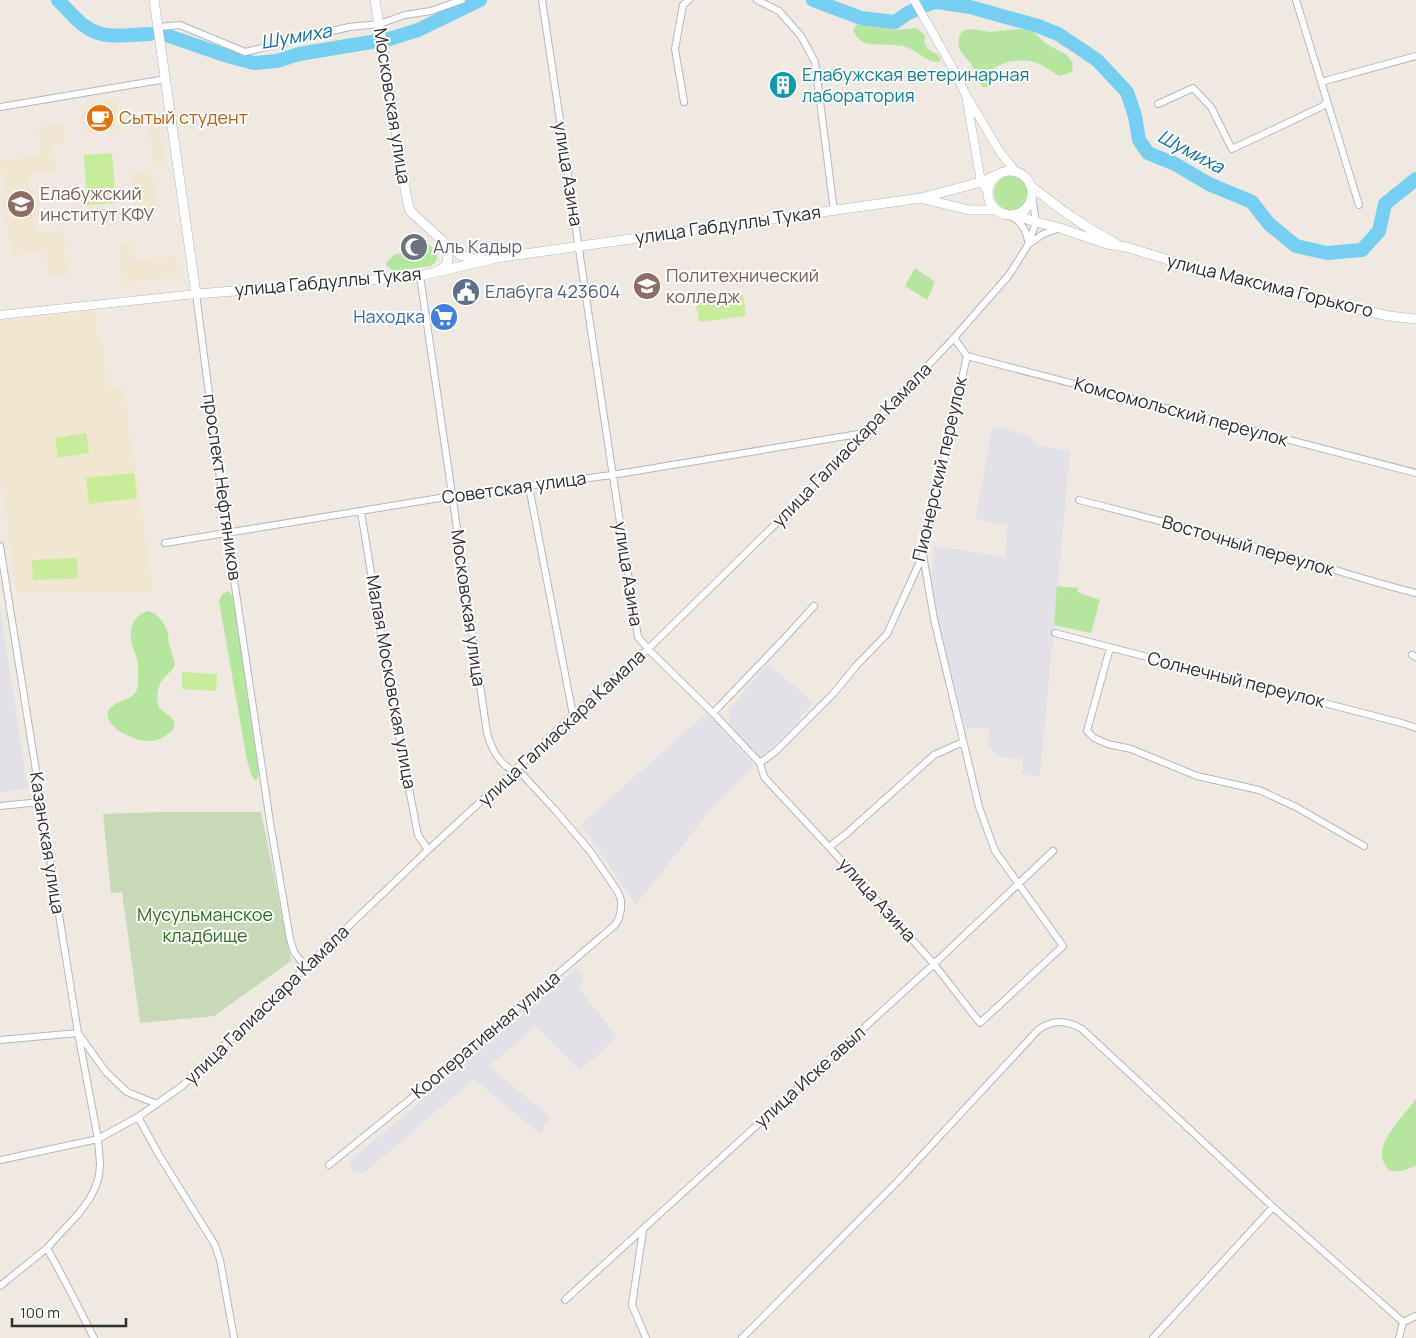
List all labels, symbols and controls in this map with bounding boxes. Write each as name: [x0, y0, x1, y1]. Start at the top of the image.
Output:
water label: Шумиха: [259, 17, 335, 55]
street label: Московская улица: [369, 26, 417, 186]
place label: Елабужская ветеринарная лаборатория: [802, 62, 1029, 107]
building icon: Елабужская ветеринарная лаборатория: [768, 70, 798, 100]
cafe icon: Сытый студент: [85, 103, 115, 133]
place label: Сытый студент: [119, 105, 248, 129]
street label: улица Азина: [549, 120, 589, 228]
water label: Шумиха: [1153, 123, 1230, 180]
place label: Елабужский институт КФУ: [40, 181, 154, 226]
school or university icon: Елабужский институт КФУ: [6, 189, 36, 219]
street label: улица Габдуллы Тукая: [633, 199, 822, 249]
mosque icon: Аль Кадыр: [399, 232, 429, 262]
place label: Аль Кадыр: [433, 234, 522, 258]
street label: улица Максима Горького: [1165, 248, 1376, 322]
street label: улица Габдуллы Тукая: [234, 261, 422, 301]
place label: Политехнический колледж: [666, 263, 819, 308]
school or university icon: Политехнический колледж: [632, 271, 662, 301]
public building icon: Елабуга 423604: [451, 277, 481, 307]
place label: Елабуга 423604: [485, 279, 620, 303]
supermarket icon: Находка: [429, 302, 459, 332]
place label: Находка: [353, 304, 425, 328]
street label: улица Галиаскара Камала: [766, 357, 936, 532]
street label: Комсомольский переулок: [1072, 371, 1292, 451]
street label: Пионерский переулок: [906, 373, 972, 564]
street label: проспект Нефтяников: [198, 392, 248, 582]
street label: Советская улица: [440, 465, 588, 509]
street label: Восточный переулок: [1159, 509, 1338, 581]
street label: улица Азина: [609, 520, 649, 628]
street label: Московская улица: [446, 528, 492, 688]
street label: Малая Московская улица: [361, 573, 423, 791]
street label: улица Галиаскара Камала: [473, 643, 650, 811]
street label: Солнечный переулок: [1145, 645, 1329, 713]
street label: Казанская улица: [25, 770, 71, 916]
street label: улица Азина: [833, 852, 922, 947]
park label: Мусульманское кладбище: [137, 902, 273, 947]
street label: улица Галиаскара Камала: [179, 919, 354, 1089]
street label: Кооперативная улица: [406, 965, 565, 1103]
street label: улица Иске авыл: [749, 1020, 870, 1133]
scale bar: [12, 1296, 126, 1328]
text: 100 m: [20, 1302, 60, 1323]

